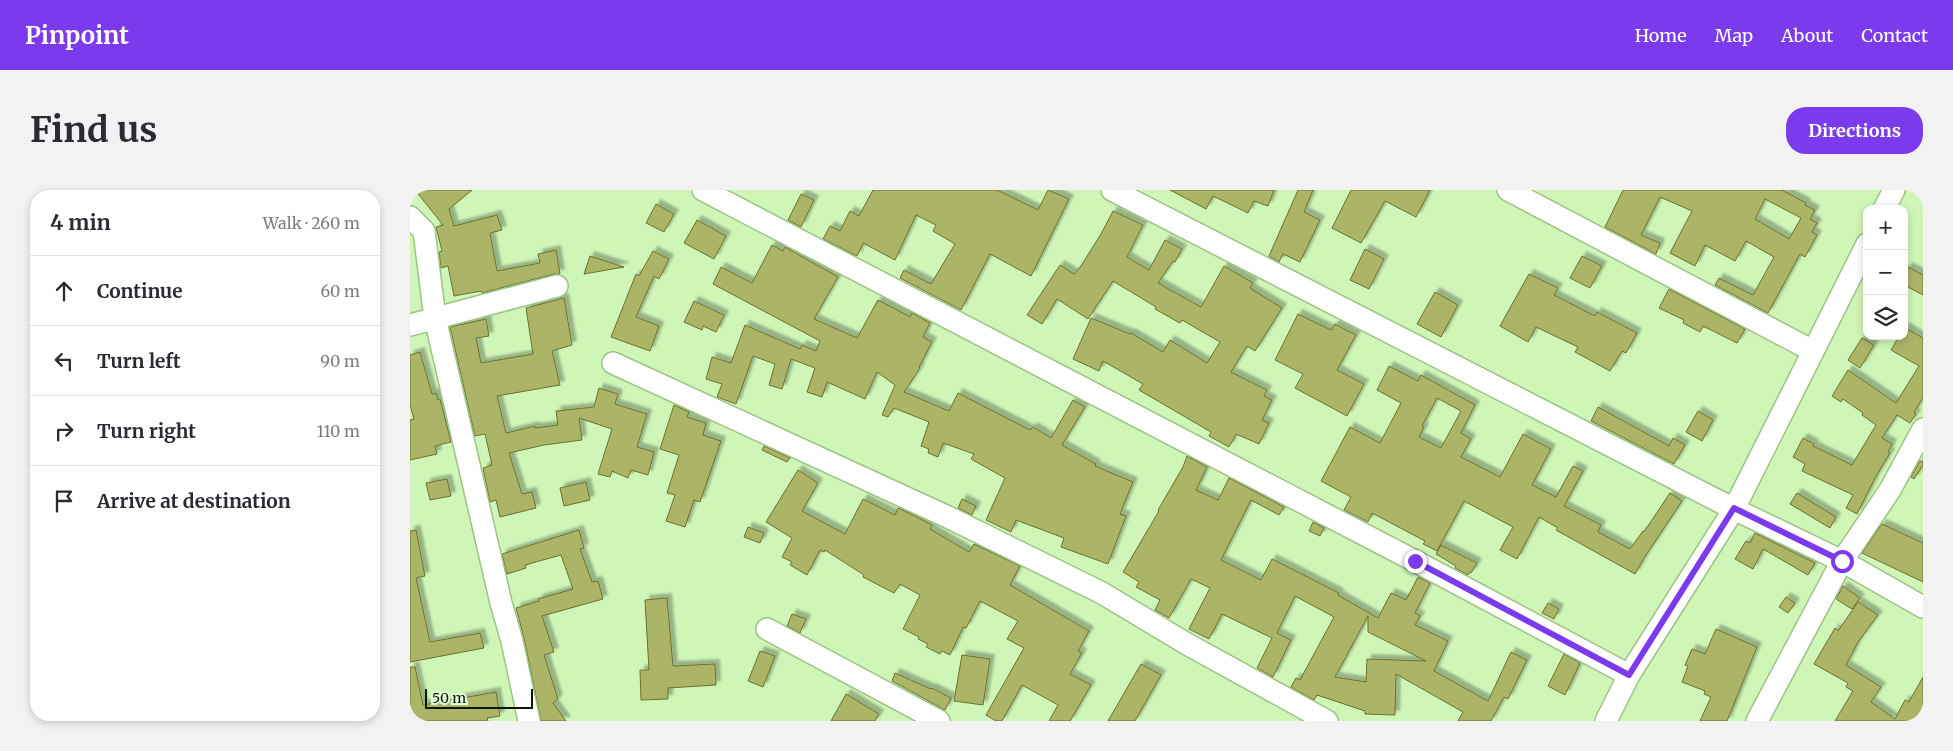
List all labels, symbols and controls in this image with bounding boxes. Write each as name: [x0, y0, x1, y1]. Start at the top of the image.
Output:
text: Pinpoint: [25, 20, 129, 51]
text: Home: [1635, 24, 1687, 47]
text: Map: [1715, 24, 1753, 47]
text: About: [1781, 24, 1833, 47]
text: Contact: [1861, 24, 1928, 47]
button: Directions: [1786, 107, 1923, 154]
text: Find us: [30, 108, 157, 152]
map controls: [1863, 205, 1908, 340]
button: +: [1863, 205, 1908, 250]
text: 4 min: [50, 209, 111, 236]
text: Walk · 260 m: [263, 213, 360, 233]
button: −: [1863, 250, 1908, 295]
icon: ahead: [50, 277, 78, 305]
text: Continue: [97, 279, 183, 303]
text: 60 m: [320, 281, 360, 301]
button: layers: [1863, 295, 1908, 340]
icon: left: [50, 347, 78, 375]
text: Turn left: [97, 349, 181, 373]
text: 90 m: [320, 351, 360, 371]
icon: right: [50, 417, 78, 445]
text: Turn right: [97, 419, 196, 443]
text: 110 m: [317, 421, 360, 441]
icon: arrive: [50, 487, 78, 515]
text: Arrive at destination: [97, 489, 291, 513]
route end: [1404, 550, 1427, 573]
route start: [1831, 550, 1854, 573]
scale bar: [425, 686, 532, 709]
text: 50 m: [432, 689, 466, 707]

